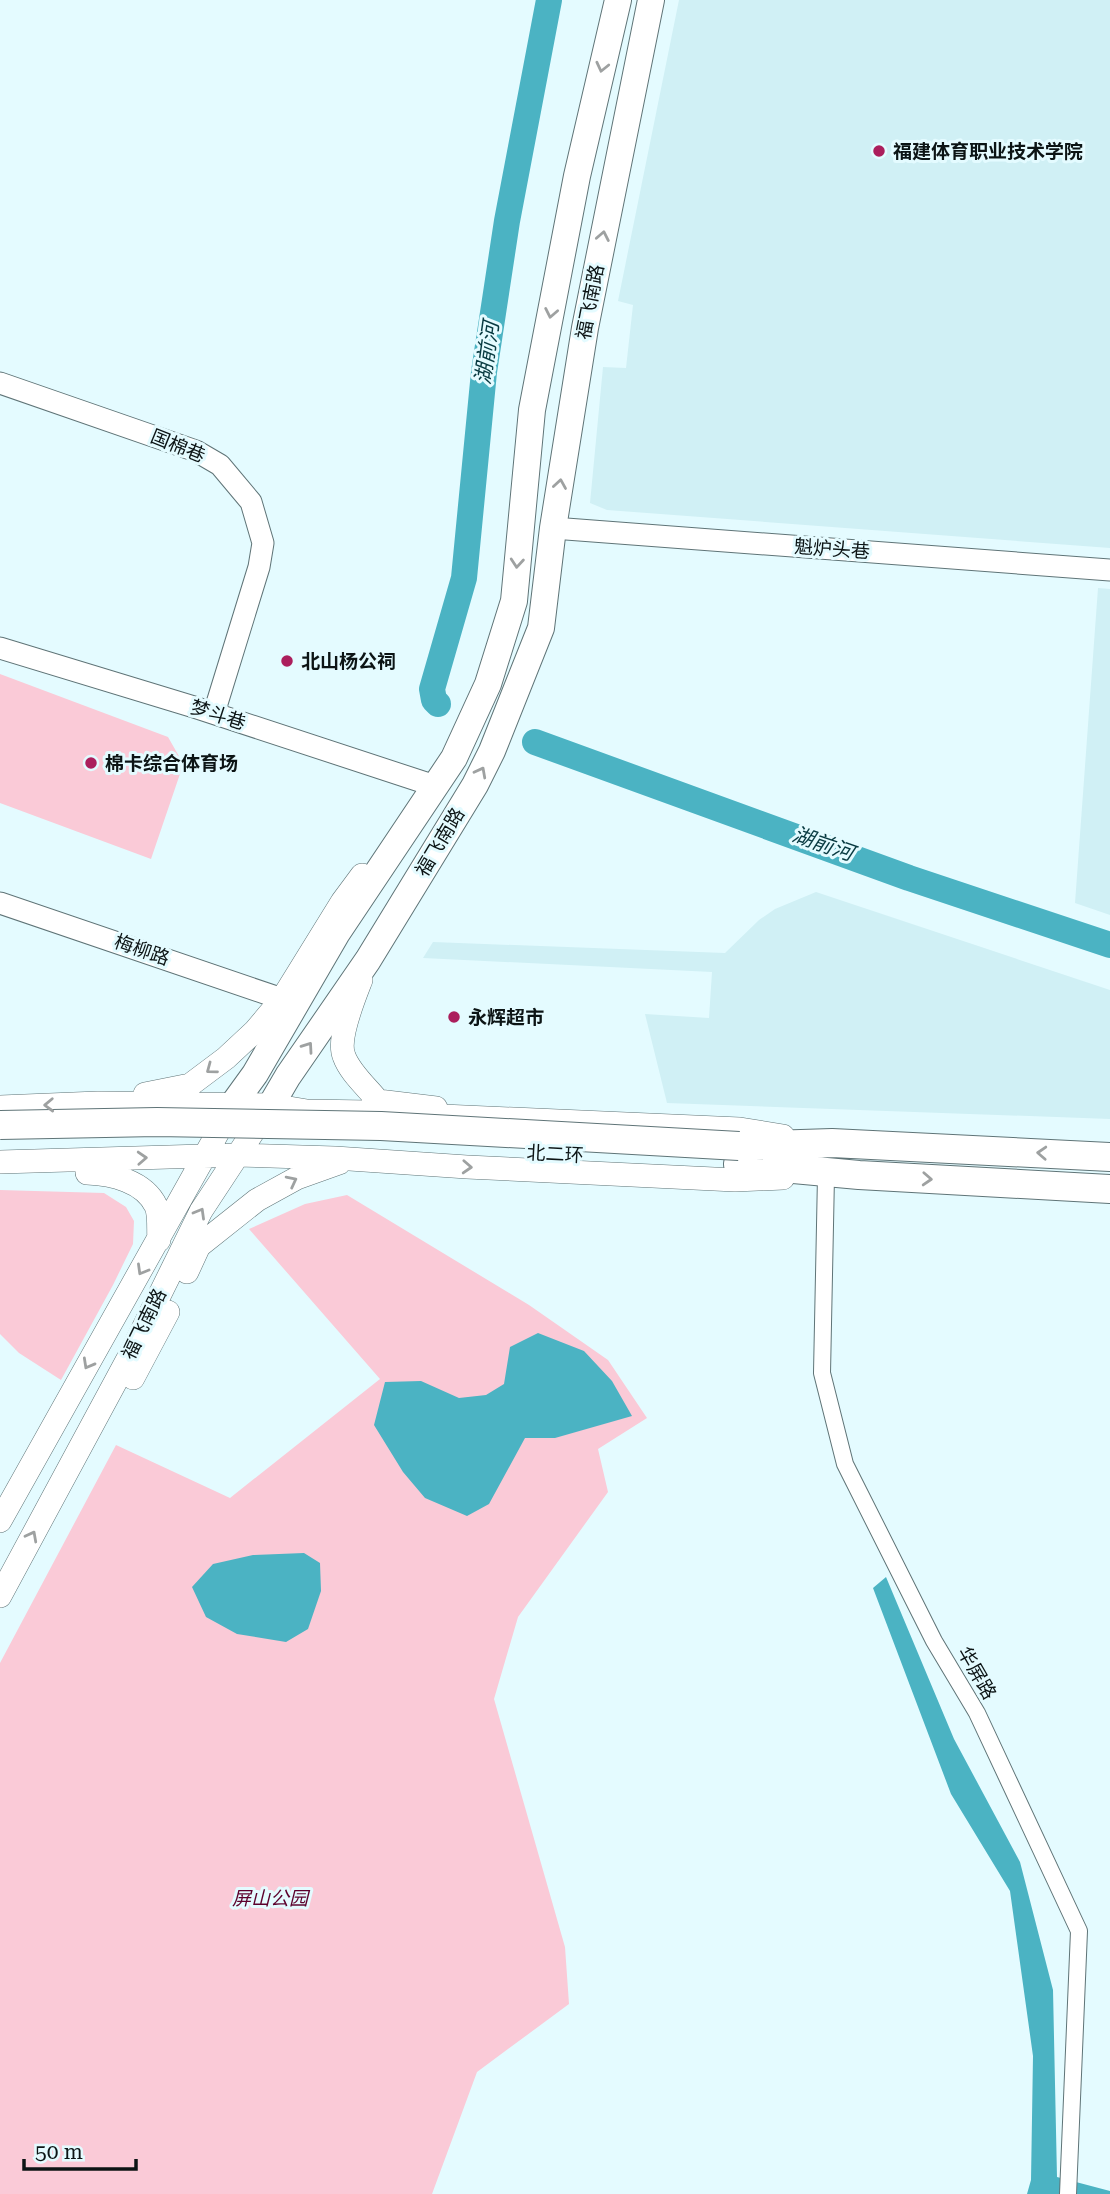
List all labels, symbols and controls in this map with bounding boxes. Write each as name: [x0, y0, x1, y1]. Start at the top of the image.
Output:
one-way arrow: [596, 60, 611, 72]
place label: 福建体育职业技术学院: [893, 140, 1083, 163]
marker: 福建体育职业技术学院: [871, 143, 887, 159]
one-way arrow: [595, 230, 610, 242]
street label: 福飞南路: [571, 262, 609, 342]
one-way arrow: [544, 307, 559, 319]
water label: 湖前河: [471, 316, 504, 386]
street label: 国棉巷: [147, 425, 209, 467]
one-way arrow: [552, 478, 567, 490]
street label: 魁炉头巷: [793, 535, 871, 563]
one-way arrow: [510, 557, 525, 568]
place label: 北山杨公祠: [301, 650, 396, 673]
marker: 北山杨公祠: [279, 653, 295, 669]
street label: 梦斗巷: [187, 695, 249, 735]
place label: 棉卡综合体育场: [105, 752, 238, 775]
marker: 棉卡综合体育场: [83, 755, 99, 771]
one-way arrow: [473, 767, 487, 779]
street label: 福飞南路: [411, 803, 469, 881]
water label: 湖前河: [789, 822, 860, 867]
street label: 梅柳路: [111, 930, 173, 970]
place label: 永辉超市: [468, 1006, 544, 1029]
marker: 永辉超市: [446, 1009, 462, 1025]
one-way arrow: [300, 1042, 312, 1055]
one-way arrow: [207, 1061, 219, 1073]
one-way arrow: [43, 1098, 54, 1113]
street label: 北二环: [526, 1141, 584, 1167]
one-way arrow: [1036, 1146, 1047, 1161]
one-way arrow: [136, 1151, 147, 1166]
one-way arrow: [461, 1159, 472, 1174]
one-way arrow: [921, 1171, 932, 1186]
one-way arrow: [285, 1176, 297, 1190]
one-way arrow: [192, 1208, 205, 1221]
one-way arrow: [137, 1263, 150, 1276]
street label: 福飞南路: [117, 1285, 171, 1363]
one-way arrow: [83, 1357, 96, 1370]
one-way arrow: [24, 1531, 37, 1544]
street label: 华屏路: [953, 1643, 1001, 1703]
park label: 屏山公园: [232, 1887, 311, 1910]
scale bar: [24, 2128, 136, 2172]
text: 50 m: [35, 2140, 83, 2164]

